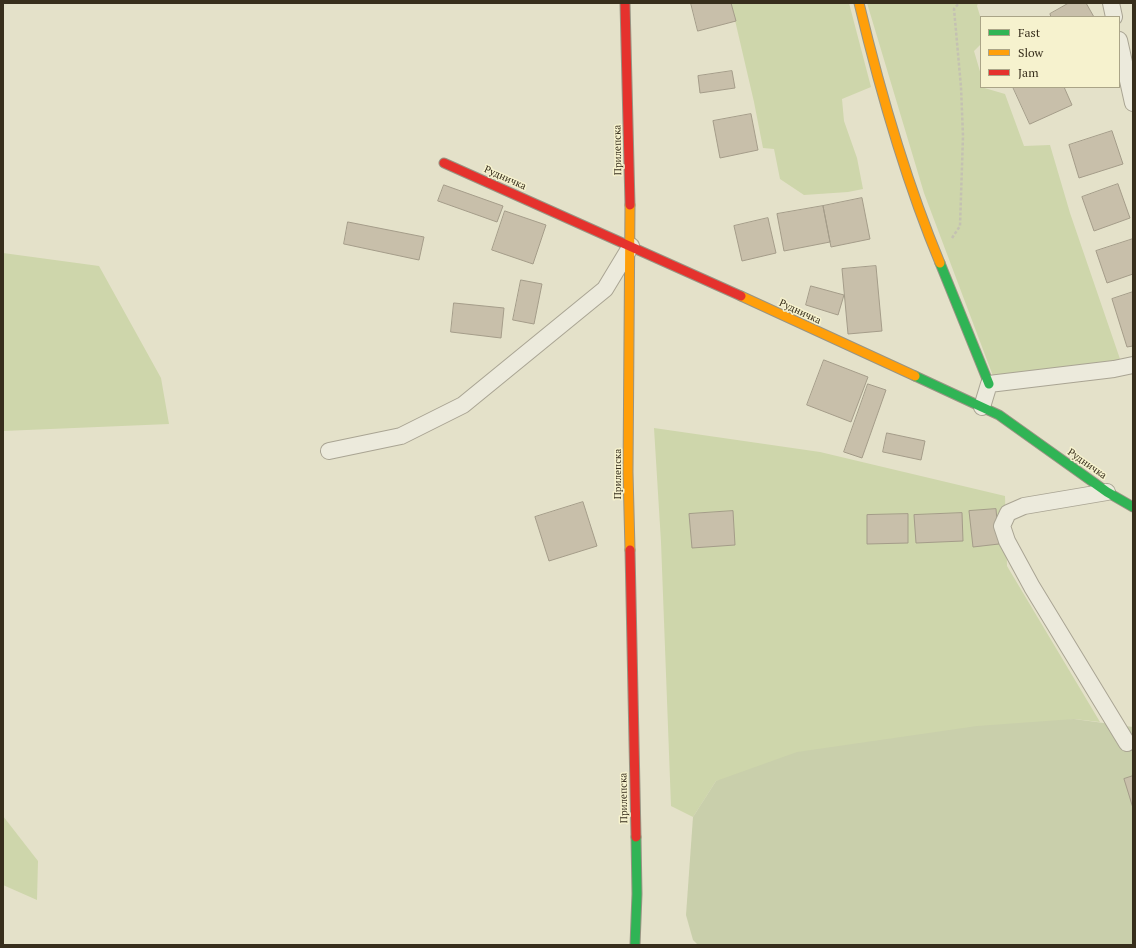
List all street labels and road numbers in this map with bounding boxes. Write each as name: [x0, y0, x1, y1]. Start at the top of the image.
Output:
street label: Прилепска: [612, 125, 624, 175]
street label: Рудничка: [482, 163, 528, 193]
street label: Рудничка: [777, 297, 823, 327]
street label: Рудничка: [1065, 446, 1109, 482]
street label: Прилепска: [612, 449, 624, 499]
street label: Прилепска: [618, 773, 630, 823]

